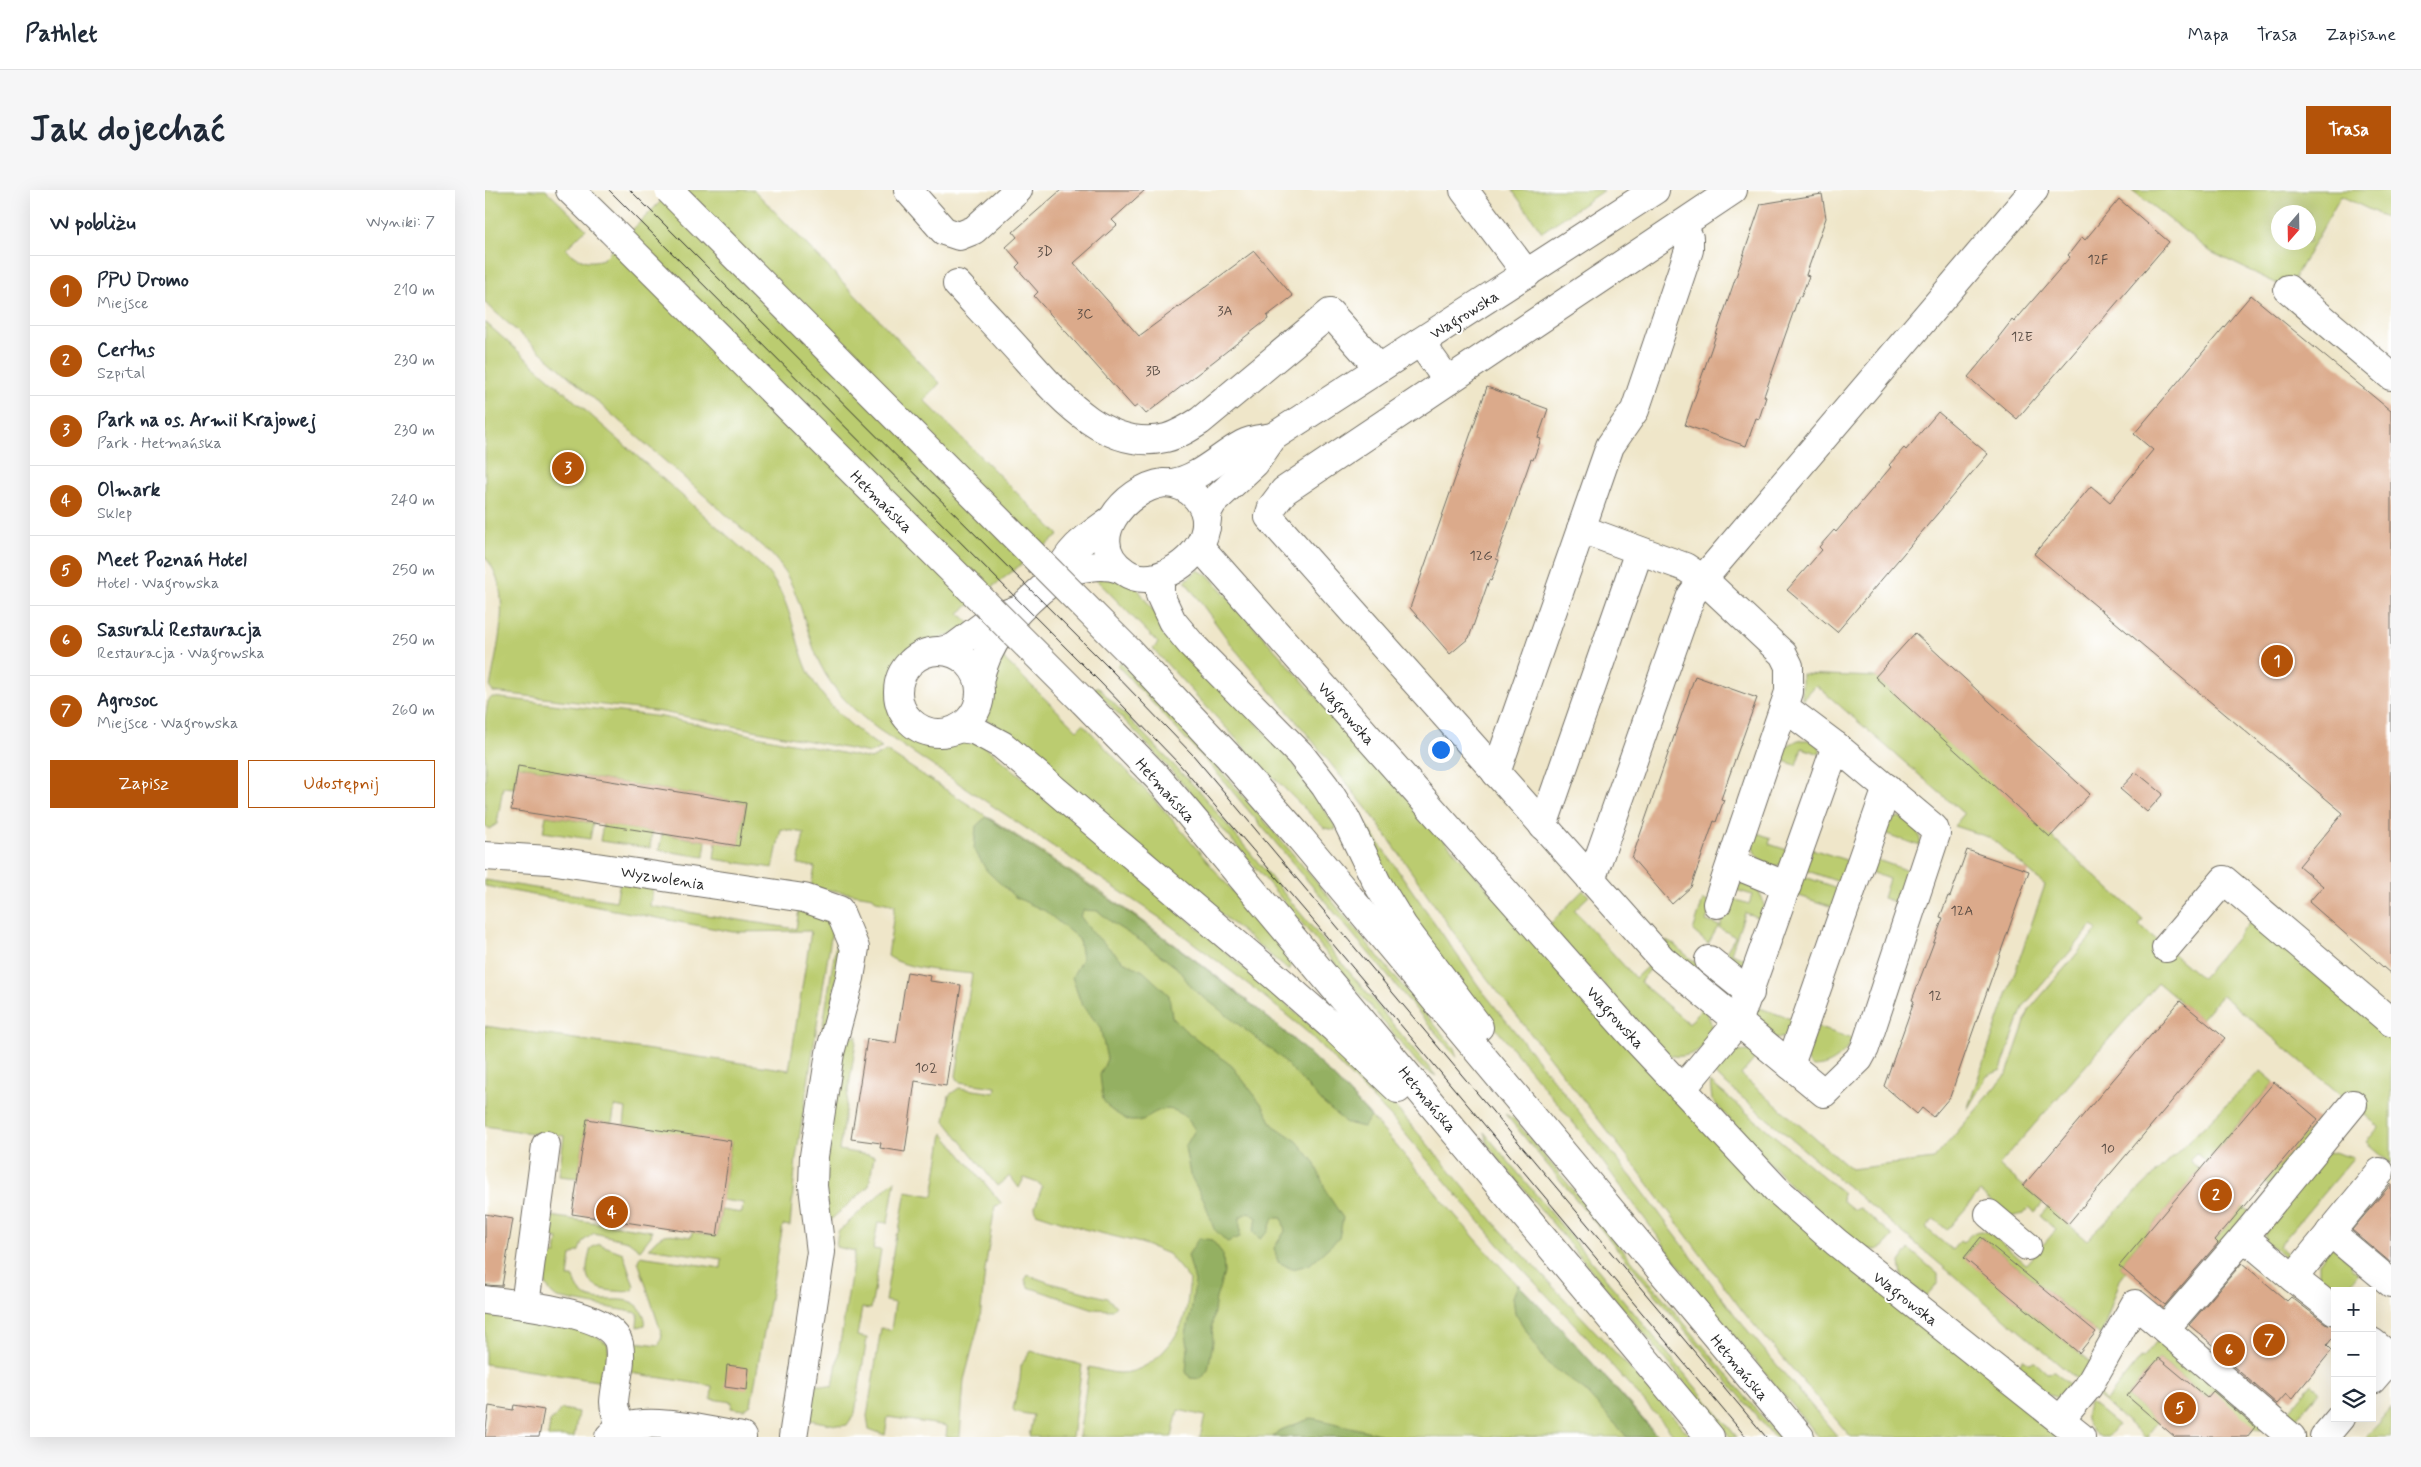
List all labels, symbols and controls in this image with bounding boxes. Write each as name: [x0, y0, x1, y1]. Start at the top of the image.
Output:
text: Pathlet: [25, 19, 97, 50]
text: Mapa: [2188, 23, 2229, 47]
text: Trasa: [2257, 23, 2297, 47]
text: Zapisane: [2325, 23, 2396, 47]
button: Trasa: [2306, 106, 2391, 154]
text: Jak dojechać: [30, 107, 225, 153]
north arrow: [2271, 205, 2316, 250]
text: W pobliżu: [50, 209, 136, 237]
text: Wyniki: 7: [366, 212, 435, 233]
house number: 3D: [1037, 243, 1053, 261]
house number: 12F: [2087, 251, 2109, 269]
text: PPU Dromo: [97, 268, 189, 293]
text: 1: [62, 280, 70, 301]
text: 210 m: [394, 280, 435, 301]
street label: Wagrowska: [1426, 286, 1504, 346]
text: Miejsce: [97, 293, 148, 314]
house number: 3A: [1217, 302, 1233, 320]
house number: 3C: [1077, 305, 1093, 323]
house number: 12E: [2011, 328, 2033, 346]
text: Certus: [97, 338, 155, 363]
text: 2: [62, 350, 70, 371]
text: 230 m: [394, 350, 435, 371]
house number: 3B: [1145, 362, 1161, 380]
text: Szpital: [97, 363, 145, 384]
text: Park na os. Armii Krajowej: [97, 408, 316, 433]
text: 3: [62, 420, 70, 441]
text: 230 m: [394, 420, 435, 441]
text: Park · Hetmańska: [97, 433, 222, 454]
pin: 3: [552, 449, 584, 487]
street label: Hetmańska: [845, 466, 917, 538]
text: Olmark: [97, 478, 160, 503]
text: 4: [61, 490, 71, 511]
text: 240 m: [391, 490, 435, 511]
text: Sklep: [97, 503, 132, 524]
house number: 12G: [1470, 547, 1492, 565]
text: Meet Poznań Hotel: [97, 548, 247, 573]
text: 5: [61, 560, 71, 581]
text: 250 m: [392, 560, 435, 581]
text: Hotel · Wagrowska: [97, 573, 219, 594]
text: Sasurali Restauracja: [97, 618, 262, 643]
text: 6: [62, 630, 70, 651]
text: 250 m: [392, 630, 435, 651]
pin: 1: [2261, 642, 2293, 680]
text: Restauracja · Wagrowska: [97, 643, 265, 664]
street label: Wagrowska: [1312, 678, 1379, 751]
text: Agrosoc: [97, 688, 158, 713]
text: 7: [61, 700, 71, 721]
text: 260 m: [392, 700, 435, 721]
text: Miejsce · Wagrowska: [97, 713, 238, 734]
your location: [1428, 737, 1454, 763]
street label: Hetmańska: [1130, 754, 1200, 828]
button: Zapisz: [50, 760, 238, 808]
button: Udostępnij: [248, 760, 435, 808]
street label: Wyzwolenia: [619, 861, 707, 896]
house number: 12A: [1951, 902, 1973, 920]
street label: Wagrowska: [1580, 982, 1649, 1054]
house number: 12: [1928, 987, 1942, 1005]
house number: 102: [915, 1059, 937, 1077]
street label: Hetmańska: [1393, 1062, 1461, 1138]
house number: 10: [2101, 1140, 2115, 1158]
pin: 2: [2200, 1176, 2232, 1214]
pin: 4: [596, 1193, 628, 1231]
street label: Wagrowska: [1868, 1267, 1942, 1332]
map controls: [2331, 1287, 2376, 1422]
button: +: [2331, 1287, 2376, 1332]
pin: 7: [2253, 1321, 2285, 1359]
street label: Hetmańska: [1705, 1330, 1773, 1406]
pin: 6: [2213, 1331, 2245, 1369]
button: −: [2331, 1332, 2376, 1377]
button: layers: [2331, 1377, 2376, 1422]
pin: 5: [2164, 1389, 2196, 1427]

